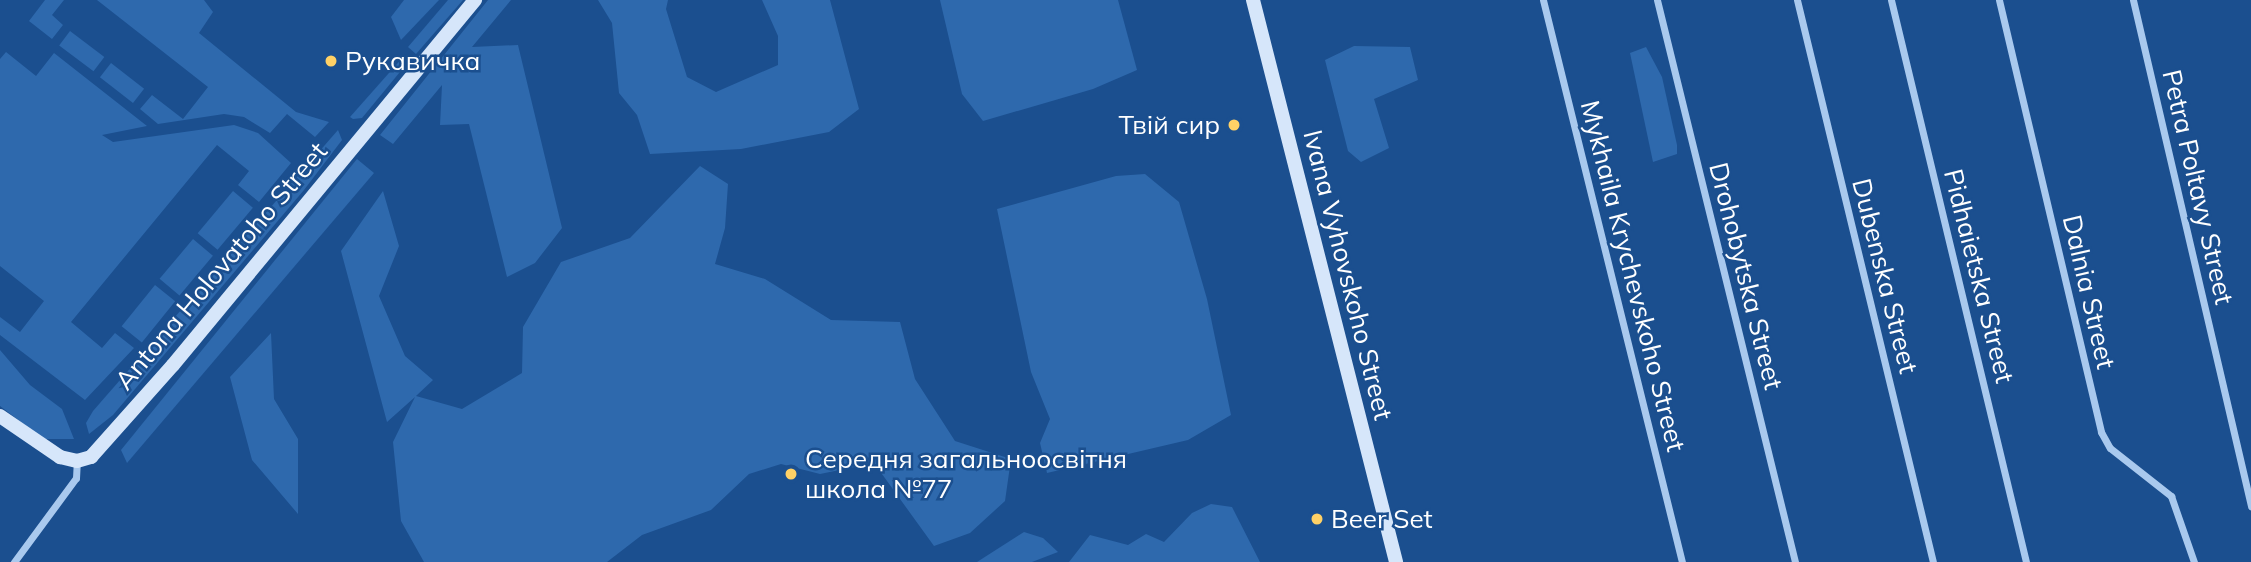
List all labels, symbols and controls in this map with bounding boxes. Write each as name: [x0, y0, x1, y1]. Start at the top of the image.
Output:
place label: Рукавичка: [345, 45, 480, 77]
marker: Рукавичка: [323, 53, 339, 69]
street label: Petra Poltavy Street: [2156, 67, 2240, 307]
street label: Mykhaila Krychevskoho Street: [1574, 97, 1692, 455]
place label: Твій сир: [1119, 109, 1220, 141]
marker: Твій сир: [1226, 117, 1242, 133]
street label: Ivana Vyhovskoho Street: [1297, 127, 1399, 423]
street label: Antona Holovatoho Street: [108, 136, 334, 396]
street label: Drohobytska Street: [1703, 159, 1789, 393]
street label: Pidhaietska Street: [1937, 166, 2021, 386]
street label: Dubenska Street: [1846, 175, 1924, 377]
street label: Dalnia Street: [2056, 212, 2122, 372]
place label: Середня загальноосвітня школа №77: [805, 443, 1127, 504]
marker: Середня загальноосвітня школа №77: [783, 466, 799, 482]
place label: Beer Set: [1331, 503, 1433, 535]
marker: Beer Set: [1309, 511, 1325, 527]

